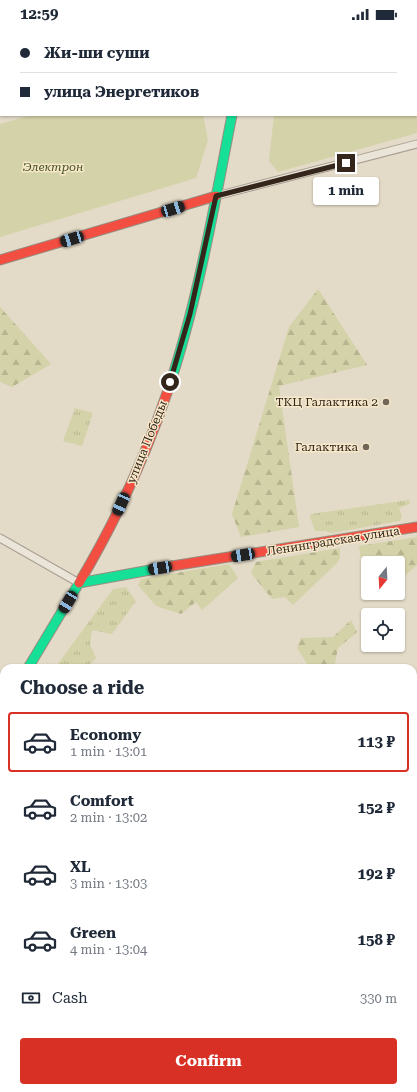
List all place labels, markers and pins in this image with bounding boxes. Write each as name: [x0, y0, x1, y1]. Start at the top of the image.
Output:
place label: ТКЦ Галактика 2: [275, 395, 378, 409]
marker: ТКЦ Галактика 2: [381, 397, 391, 407]
place label: Галактика: [295, 440, 358, 454]
marker: Галактика: [361, 442, 371, 452]

